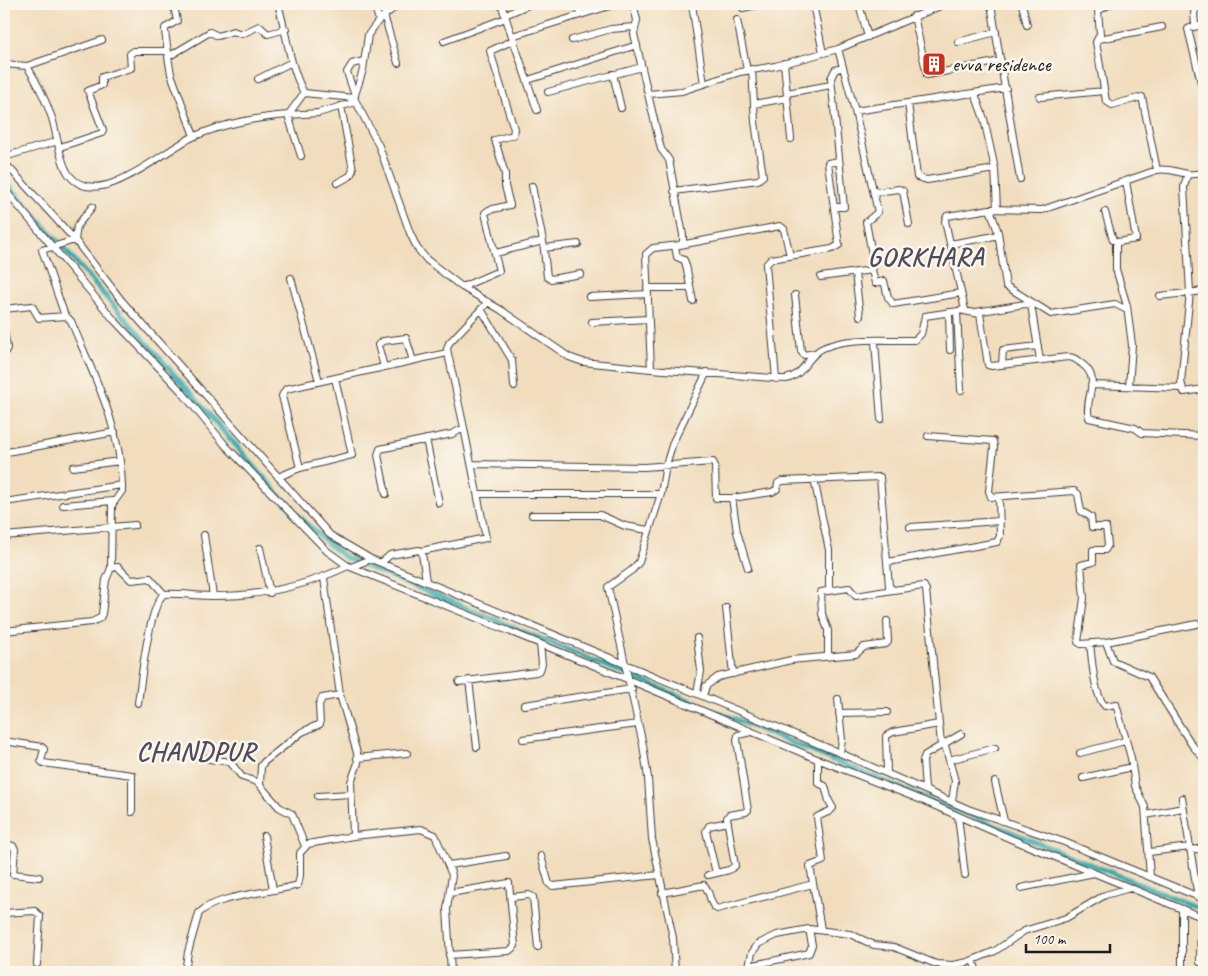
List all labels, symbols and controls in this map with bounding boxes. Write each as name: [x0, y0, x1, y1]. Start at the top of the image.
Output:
building icon: evva residence: [921, 51, 947, 77]
place label: evva residence: [952, 51, 1052, 77]
district label: GORKHARA: [868, 240, 985, 273]
district label: CHANDPUR: [136, 735, 258, 768]
scale bar: [1026, 921, 1109, 953]
text: 100 m: [1033, 930, 1067, 949]

